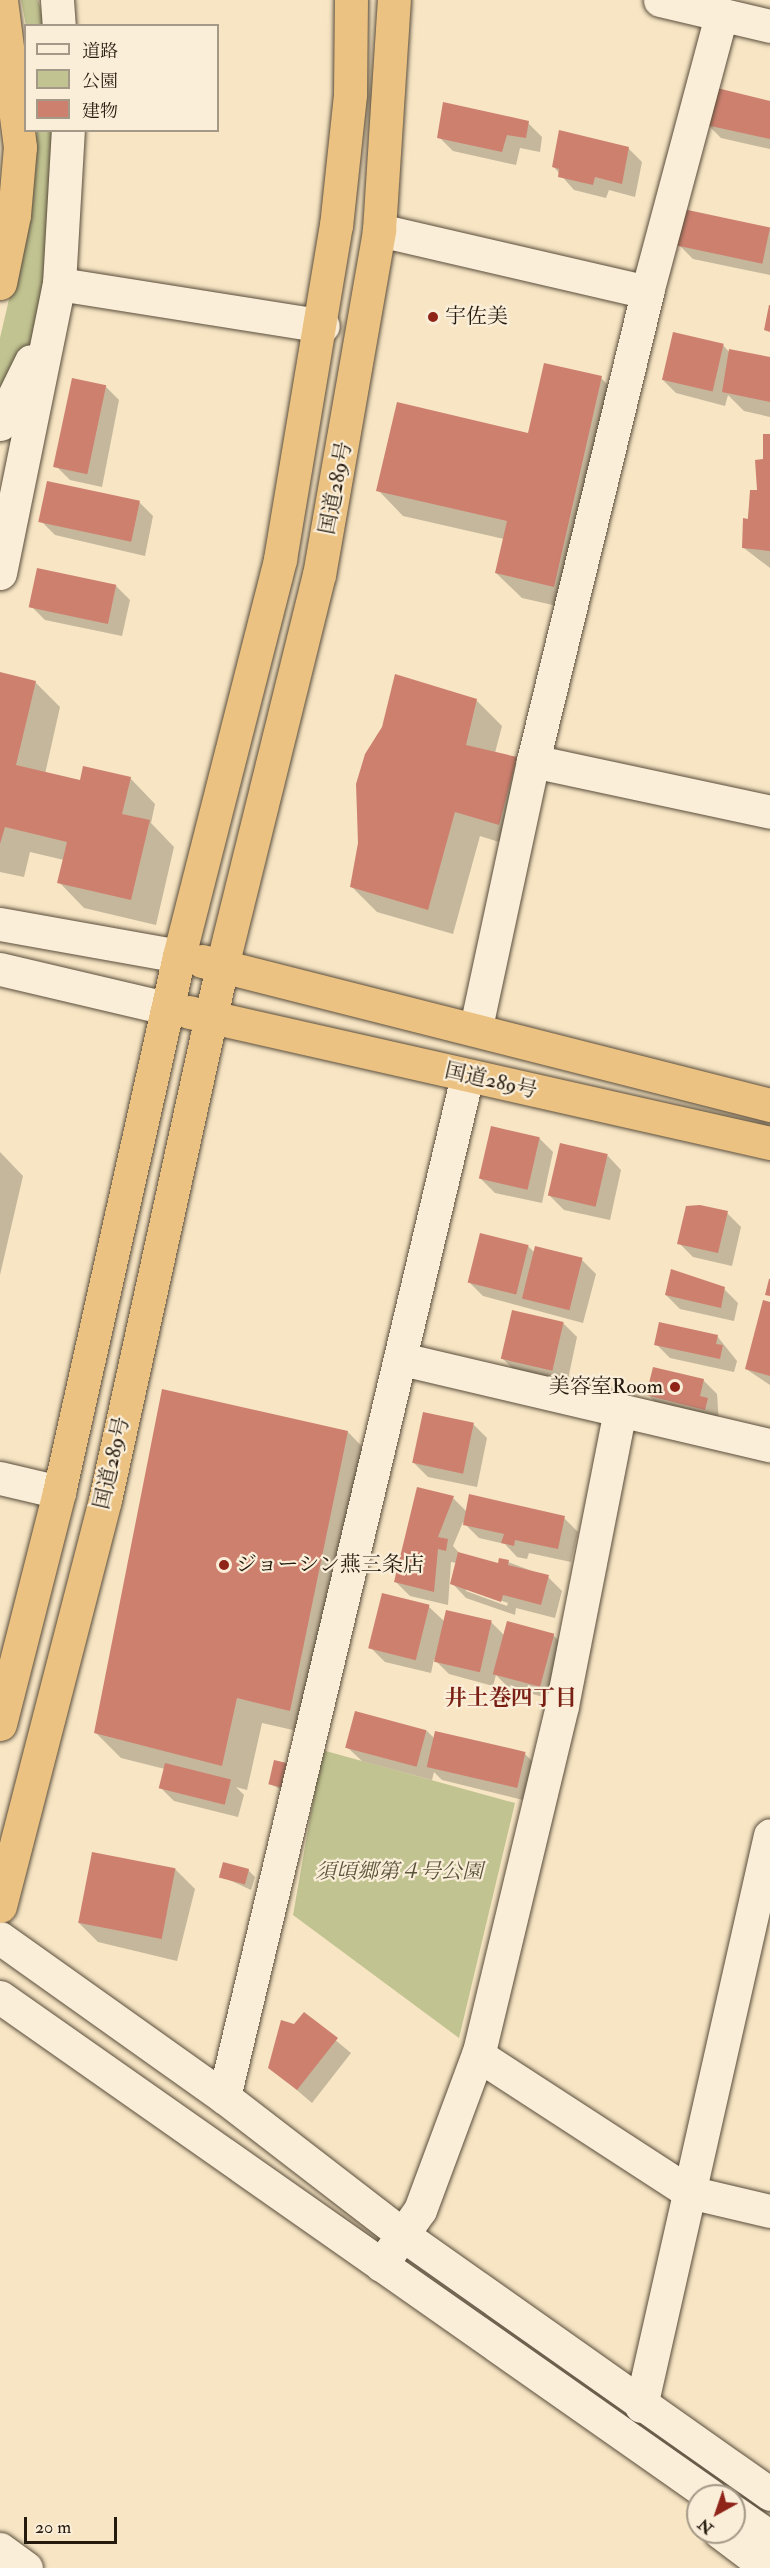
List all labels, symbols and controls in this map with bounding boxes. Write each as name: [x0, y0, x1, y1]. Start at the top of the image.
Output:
legend: [24, 24, 219, 132]
text: 道路: [82, 40, 118, 63]
text: 公園: [82, 70, 118, 93]
text: 建物: [82, 100, 118, 123]
place label: 宇佐美: [445, 304, 508, 330]
marker: 宇佐美: [426, 310, 440, 324]
street label: 国道289号: [315, 439, 357, 537]
street label: 国道289号: [442, 1058, 540, 1104]
place label: 美容室Room: [549, 1374, 663, 1400]
marker: 美容室Room: [668, 1380, 682, 1394]
street label: 国道289号: [89, 1414, 135, 1512]
place label: ジョーシン燕三条店: [236, 1552, 425, 1578]
marker: ジョーシン燕三条店: [217, 1558, 231, 1572]
district label: 井土巻四丁目: [445, 1686, 577, 1712]
park label: 須頃郷第４号公園: [315, 1859, 483, 1885]
north arrow: [686, 2484, 746, 2544]
scale bar: [27, 2505, 120, 2543]
text: N: [694, 2514, 718, 2539]
text: 20 m: [35, 2516, 71, 2539]

